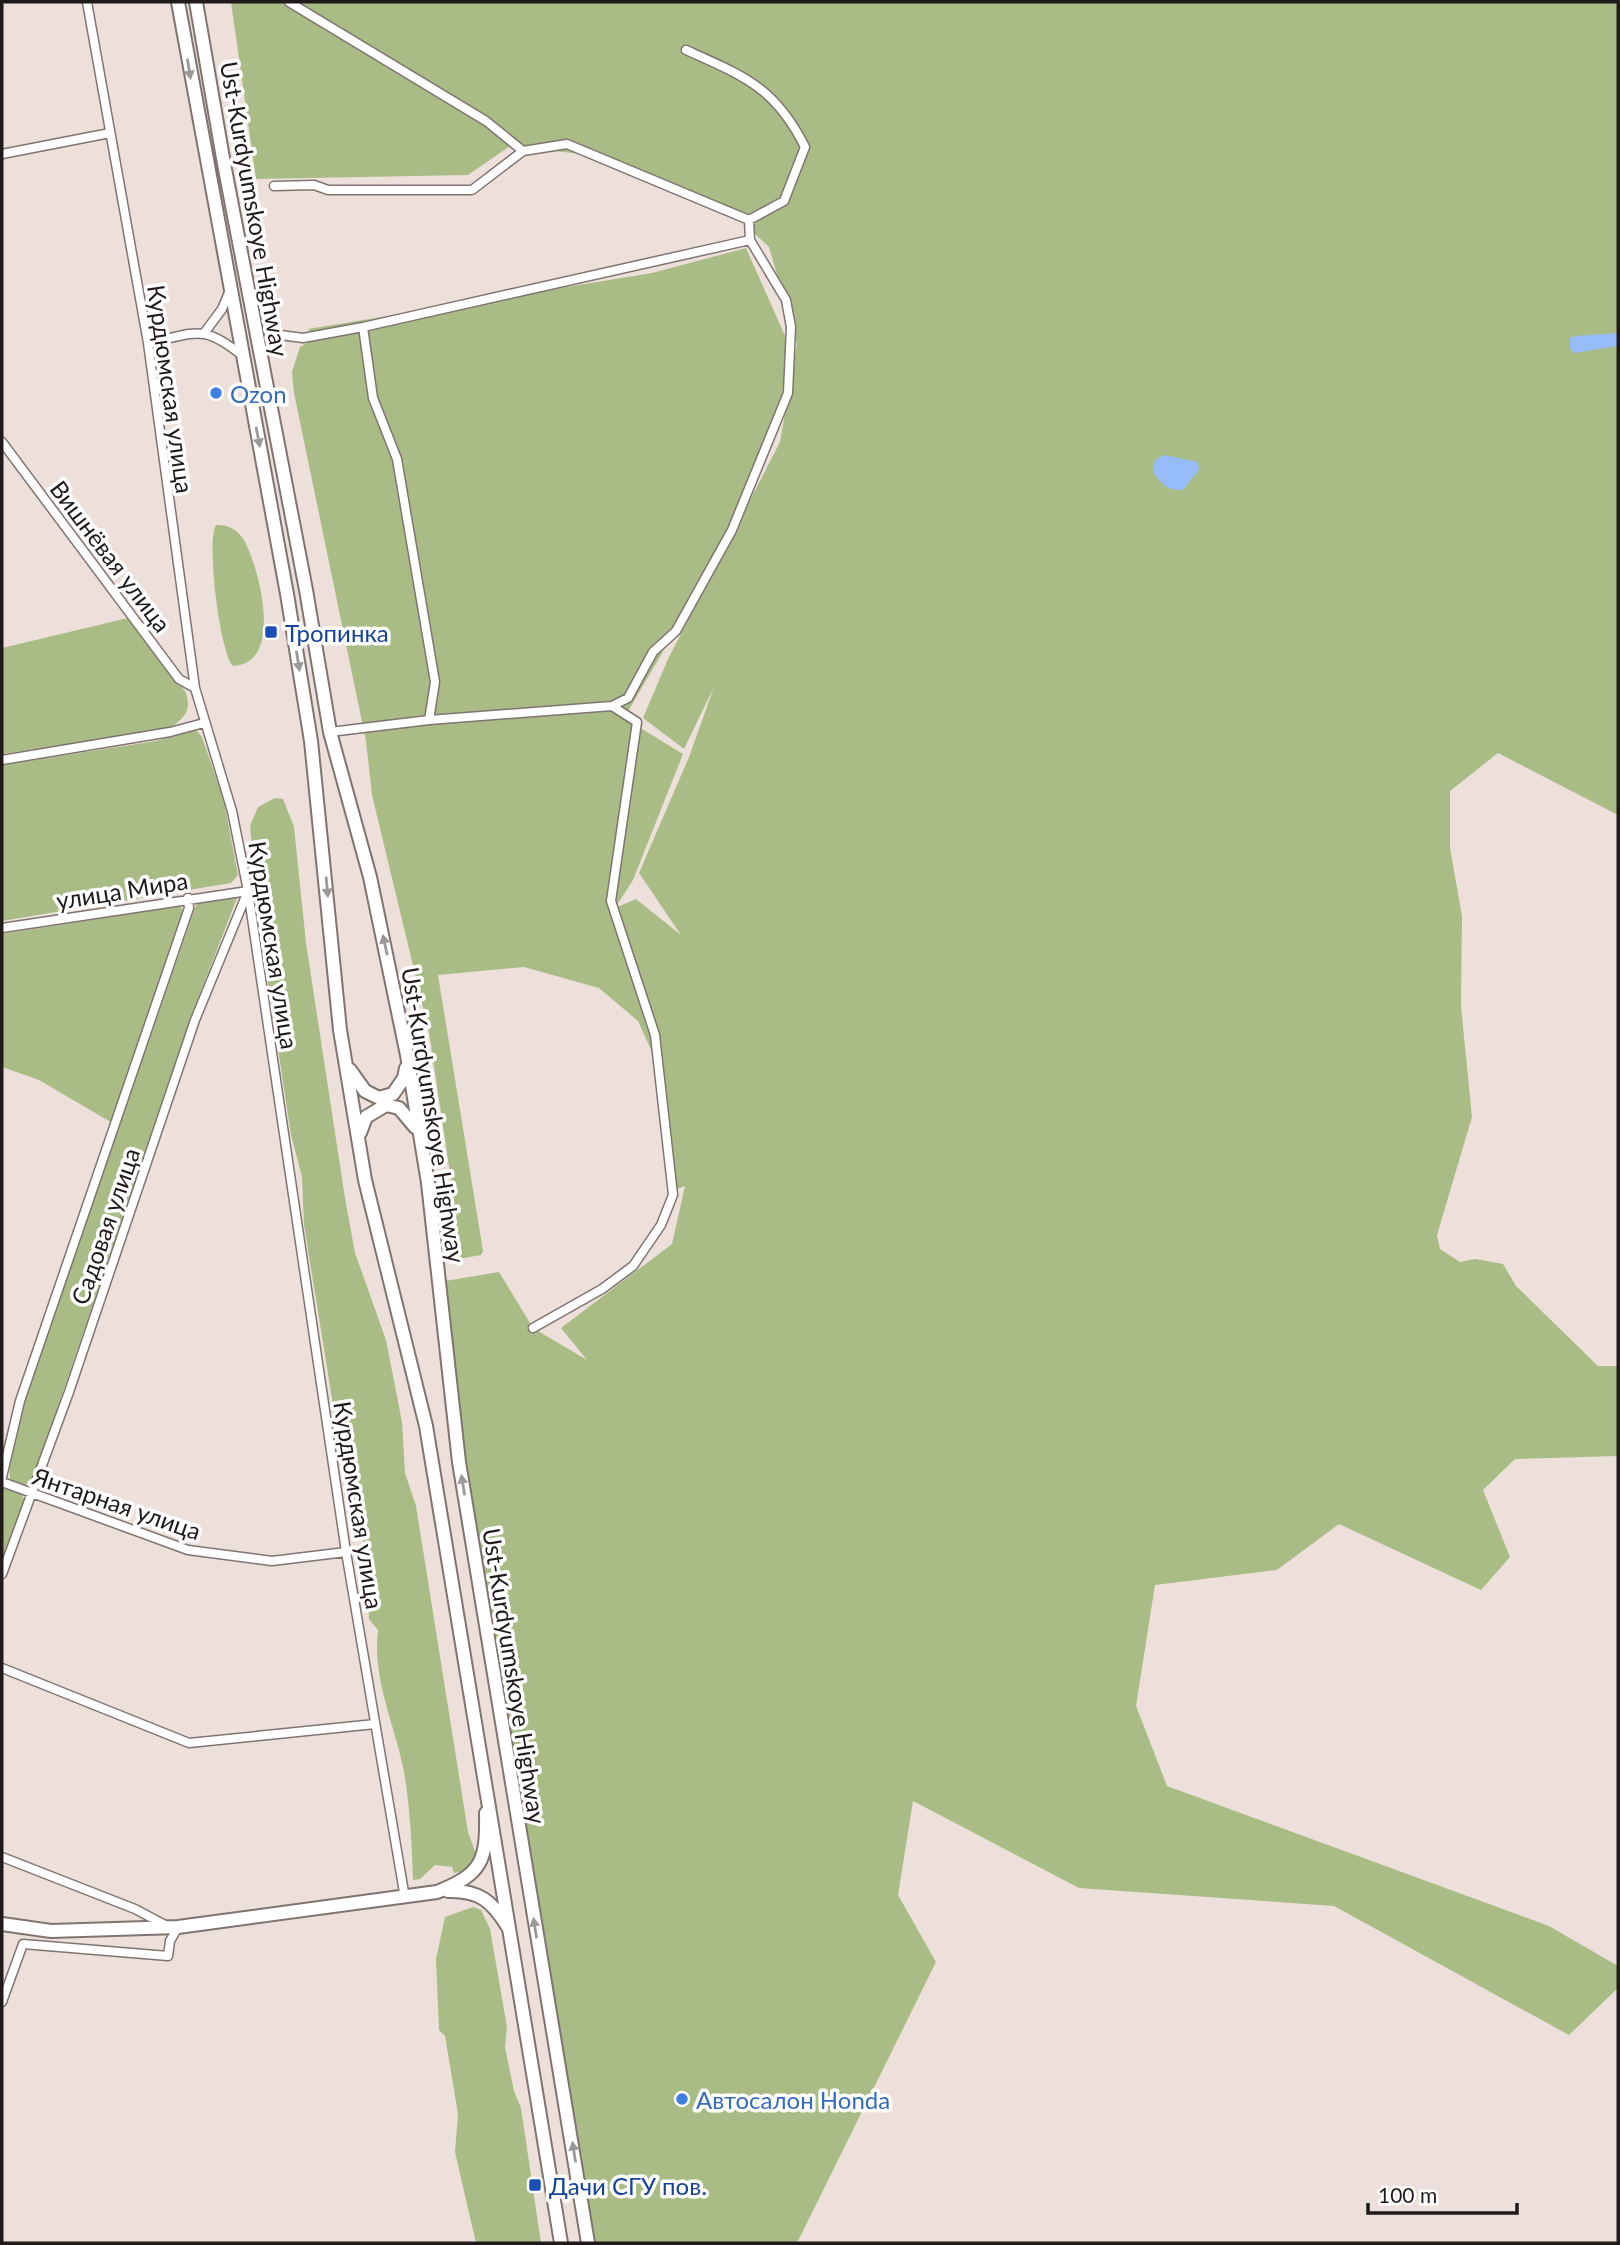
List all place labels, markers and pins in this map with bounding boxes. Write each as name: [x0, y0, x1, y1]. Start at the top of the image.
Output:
place label: Ozon: [230, 379, 287, 408]
marker: Ozon: [208, 385, 224, 401]
place label: Тропинка: [285, 618, 389, 647]
marker: Тропинка: [263, 624, 279, 640]
place label: Автосалон Honda: [696, 2085, 890, 2114]
marker: Автосалон Honda: [674, 2091, 690, 2107]
place label: Дачи СГУ пов.: [549, 2171, 707, 2200]
marker: Дачи СГУ пов.: [527, 2177, 543, 2193]

